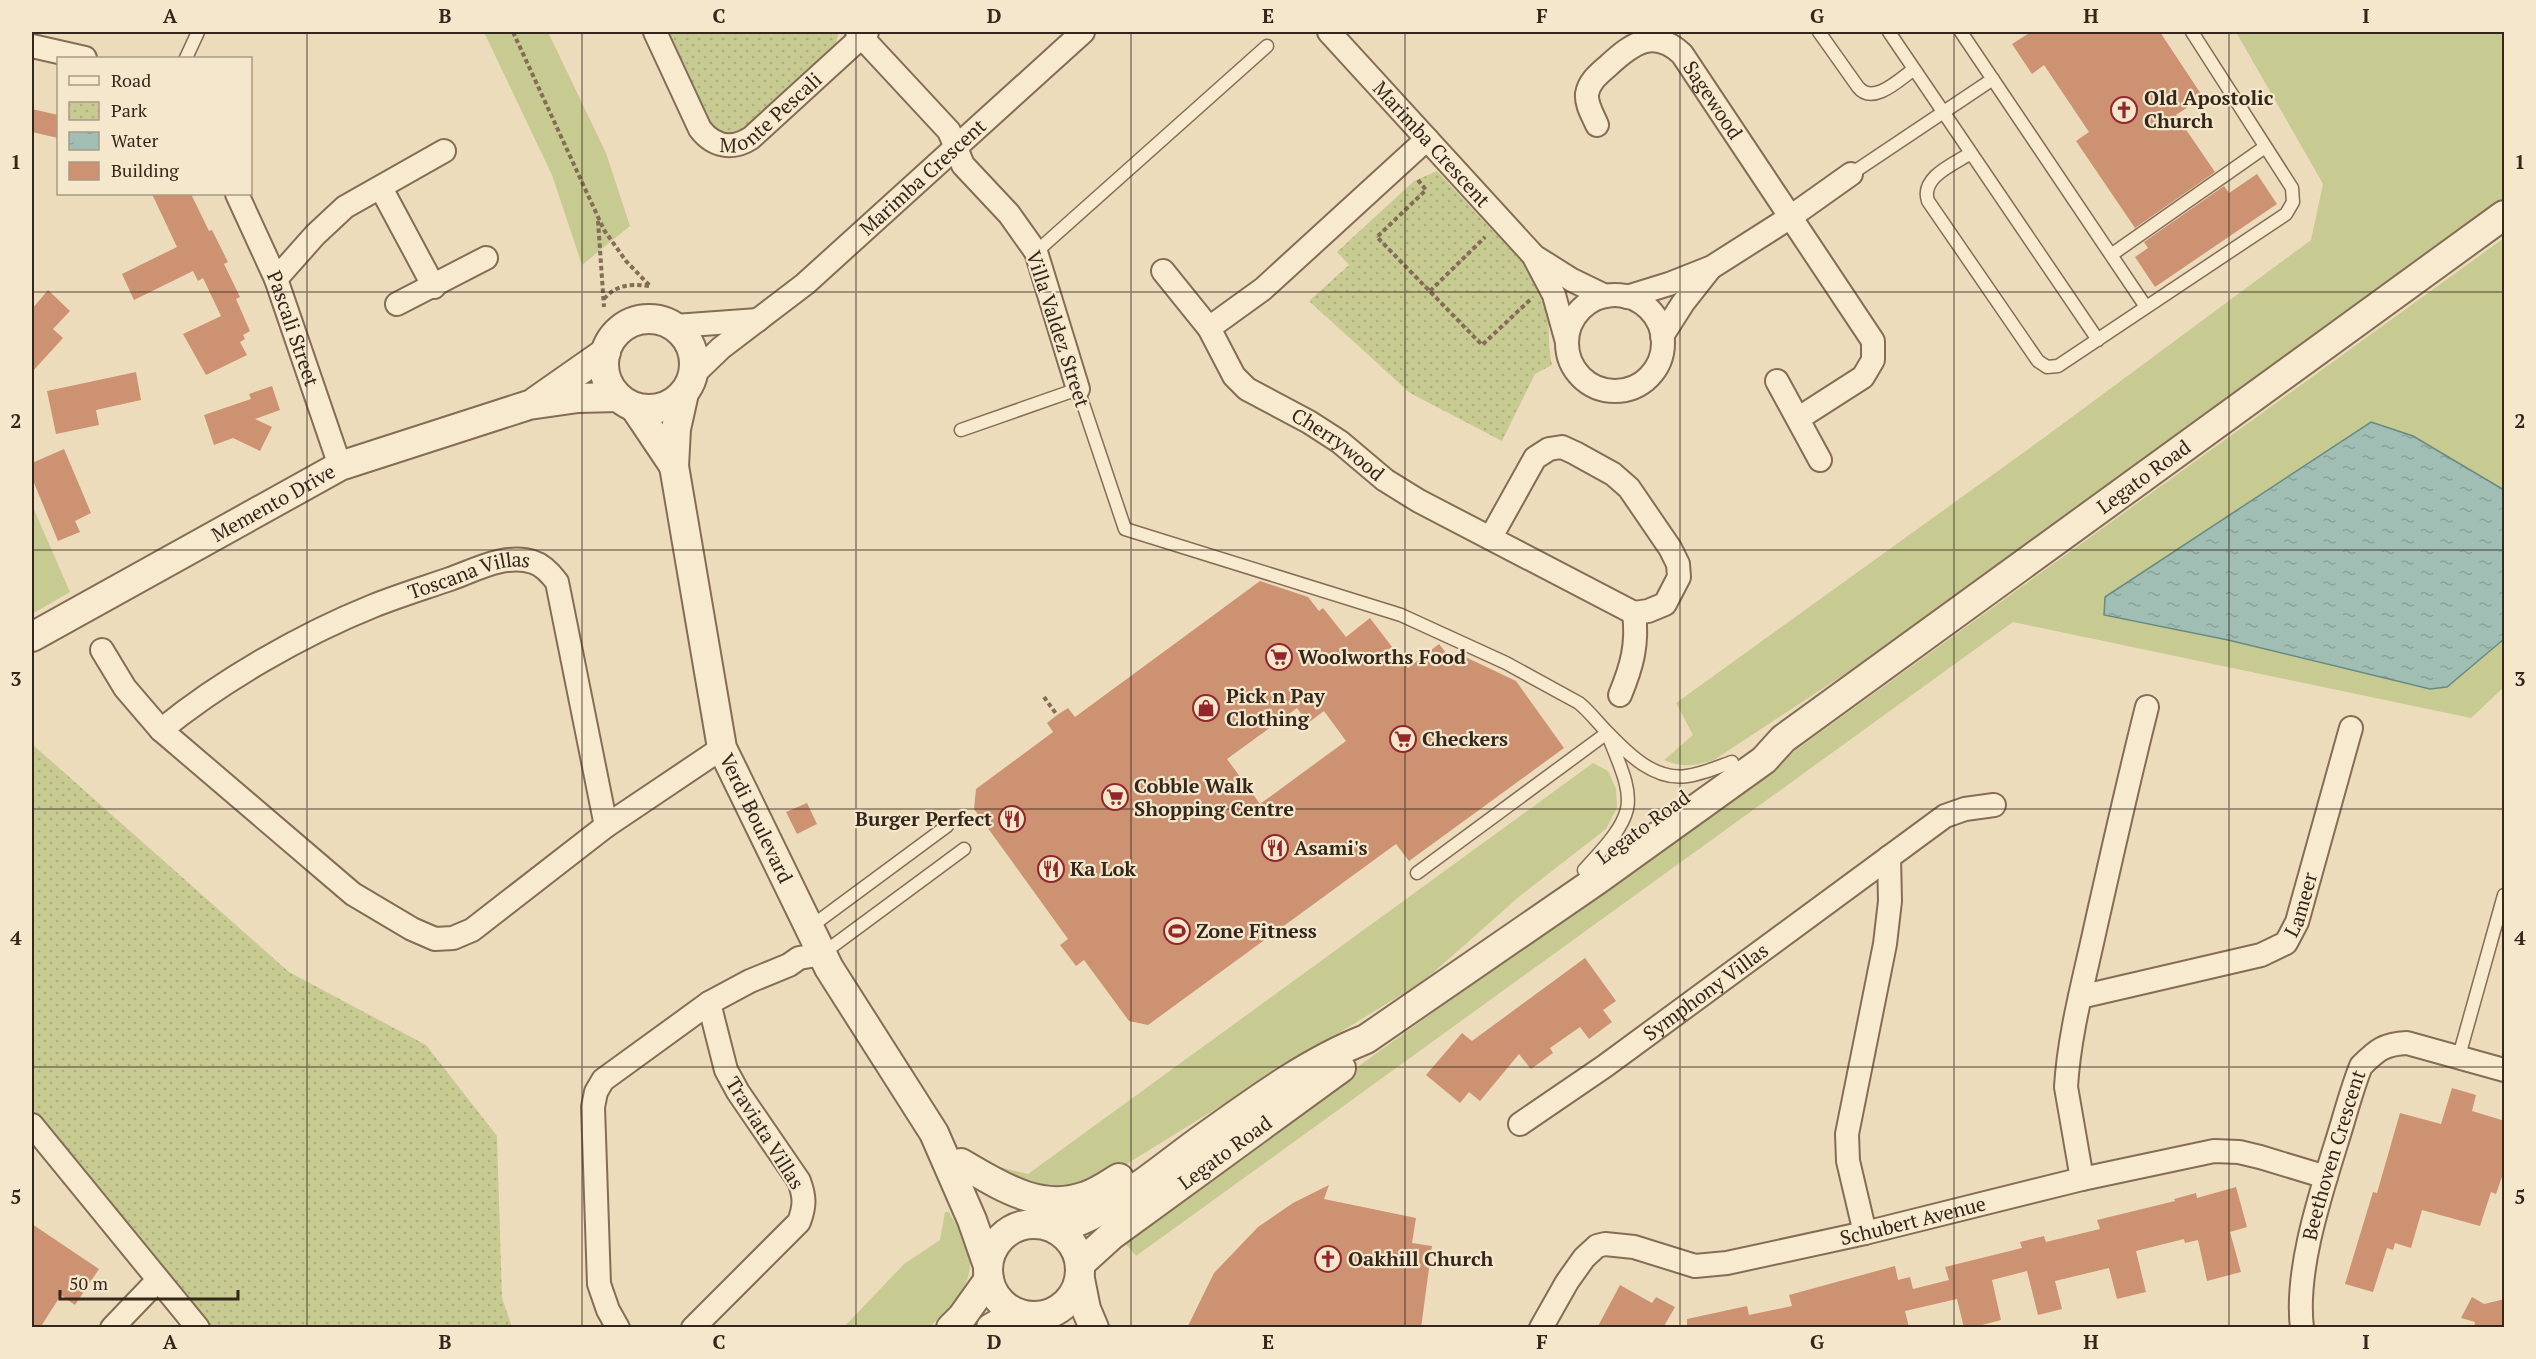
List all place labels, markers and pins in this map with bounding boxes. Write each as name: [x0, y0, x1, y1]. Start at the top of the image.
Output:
place label: Old Apostolic Church: [2144, 84, 2274, 134]
church icon: Old Apostolic Church: [2109, 95, 2139, 125]
supermarket icon: Woolworths Food: [1264, 642, 1294, 672]
place label: Woolworths Food: [1298, 643, 1466, 670]
place label: Pick n Pay Clothing: [1226, 682, 1325, 732]
shop icon: Pick n Pay Clothing: [1191, 693, 1221, 723]
supermarket icon: Checkers: [1388, 724, 1418, 754]
place label: Checkers: [1422, 725, 1508, 752]
place label: Cobble Walk Shopping Centre: [1134, 772, 1294, 822]
supermarket icon: Cobble Walk Shopping Centre: [1100, 782, 1130, 812]
restaurant icon: Burger Perfect: [997, 804, 1027, 834]
place label: Burger Perfect: [855, 805, 992, 832]
restaurant icon: Asami's: [1260, 833, 1290, 863]
place label: Asami's: [1294, 834, 1367, 861]
restaurant icon: Ka Lok: [1036, 854, 1066, 884]
place label: Ka Lok: [1070, 855, 1136, 882]
sports icon: Zone Fitness: [1162, 916, 1192, 946]
place label: Zone Fitness: [1196, 917, 1317, 944]
church icon: Oakhill Church: [1313, 1244, 1343, 1274]
place label: Oakhill Church: [1348, 1245, 1494, 1272]

